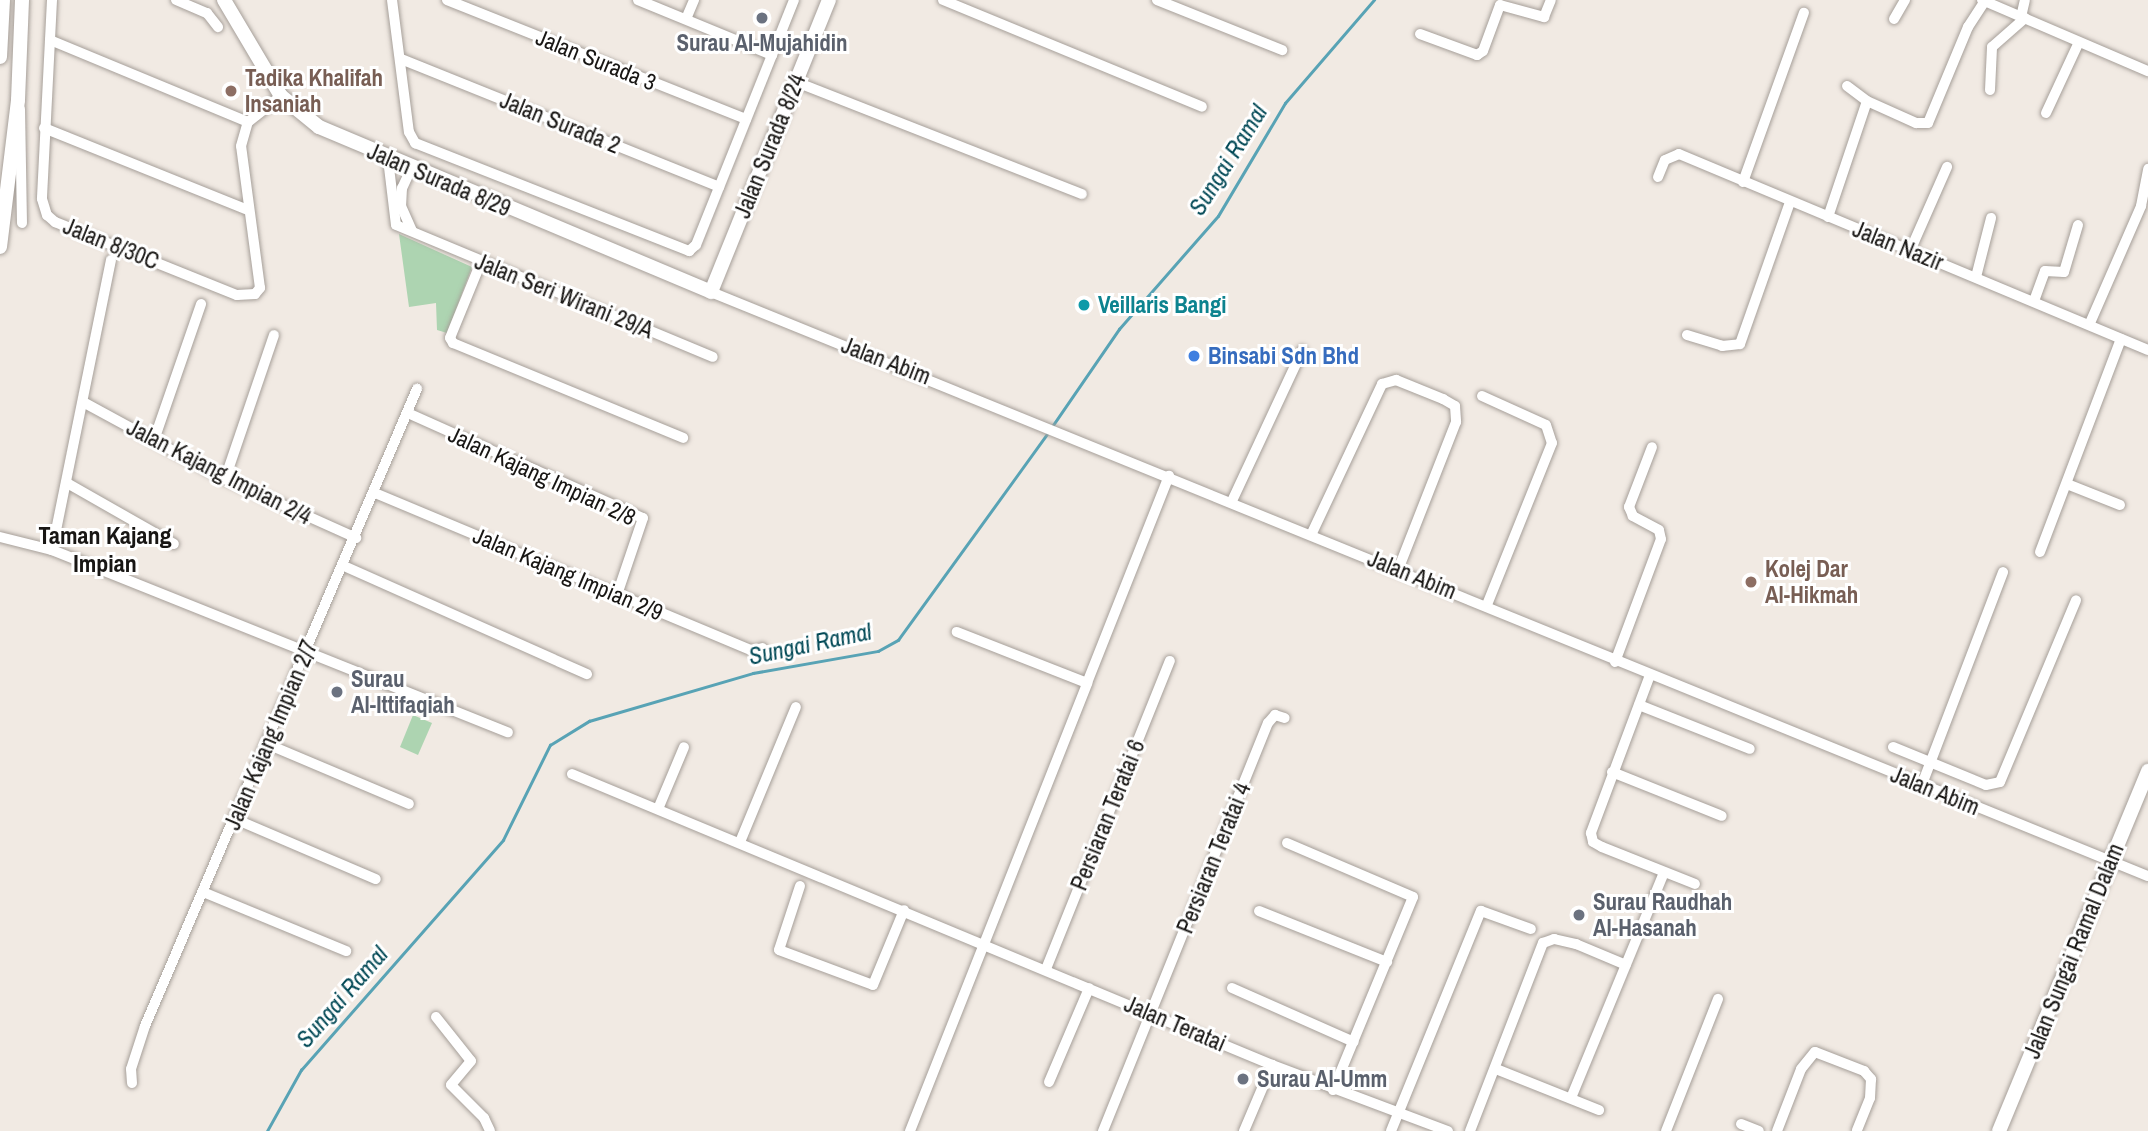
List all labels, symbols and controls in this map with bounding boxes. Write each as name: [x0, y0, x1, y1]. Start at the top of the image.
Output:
marker: Surau Al-Mujahidin: [754, 10, 770, 26]
street label: Jalan Surada 3: [532, 23, 660, 97]
place label: Surau Al-Mujahidin: [676, 29, 848, 57]
place label: Tadika Khalifah Insaniah: [245, 64, 383, 118]
street label: Jalan Surada 8/24: [729, 70, 811, 222]
marker: Tadika Khalifah Insaniah: [223, 83, 239, 99]
street label: Jalan Surada 2: [496, 86, 624, 160]
water label: Sungai Ramal: [1183, 99, 1273, 221]
street label: Jalan Surada 8/29: [363, 137, 515, 223]
street label: Jalan 8/30C: [59, 212, 163, 276]
street label: Jalan Nazir: [1849, 215, 1947, 277]
street label: Jalan Seri Wirani 29/A: [471, 248, 657, 344]
place label: Veillaris Bangi: [1098, 291, 1227, 319]
marker: Veillaris Bangi: [1076, 297, 1092, 313]
street label: Jalan Abim: [837, 331, 935, 391]
place label: Binsabi Sdn Bhd: [1208, 342, 1359, 370]
marker: Binsabi Sdn Bhd: [1186, 348, 1202, 364]
street label: Jalan Kajang Impian 2/4: [122, 414, 316, 530]
street label: Jalan Kajang Impian 2/8: [444, 421, 640, 531]
district label: Taman Kajang Impian: [38, 522, 172, 578]
street label: Jalan Kajang Impian 2/9: [469, 522, 667, 626]
street label: Jalan Abim: [1363, 545, 1461, 605]
place label: Kolej Dar Al-Hikmah: [1765, 555, 1858, 609]
marker: Kolej Dar Al-Hikmah: [1743, 574, 1759, 590]
water label: Sungai Ramal: [746, 617, 874, 671]
street label: Jalan Kajang Impian 2/7: [219, 636, 323, 834]
place label: Surau Al-Ittifaqiah: [351, 665, 455, 719]
marker: Surau Al-Ittifaqiah: [329, 684, 345, 700]
street label: Persiaran Teratai 6: [1065, 735, 1151, 895]
street label: Jalan Abim: [1886, 761, 1984, 821]
street label: Persiaran Teratai 4: [1171, 778, 1257, 938]
street label: Jalan Sungai Ramal Dalam: [2018, 839, 2130, 1063]
place label: Surau Raudhah Al-Hasanah: [1593, 888, 1732, 942]
marker: Surau Raudhah Al-Hasanah: [1571, 907, 1587, 923]
water label: Sungai Ramal: [290, 940, 394, 1054]
street label: Jalan Teratai: [1120, 990, 1230, 1058]
place label: Surau Al-Umm: [1257, 1065, 1388, 1093]
marker: Surau Al-Umm: [1235, 1071, 1251, 1087]

